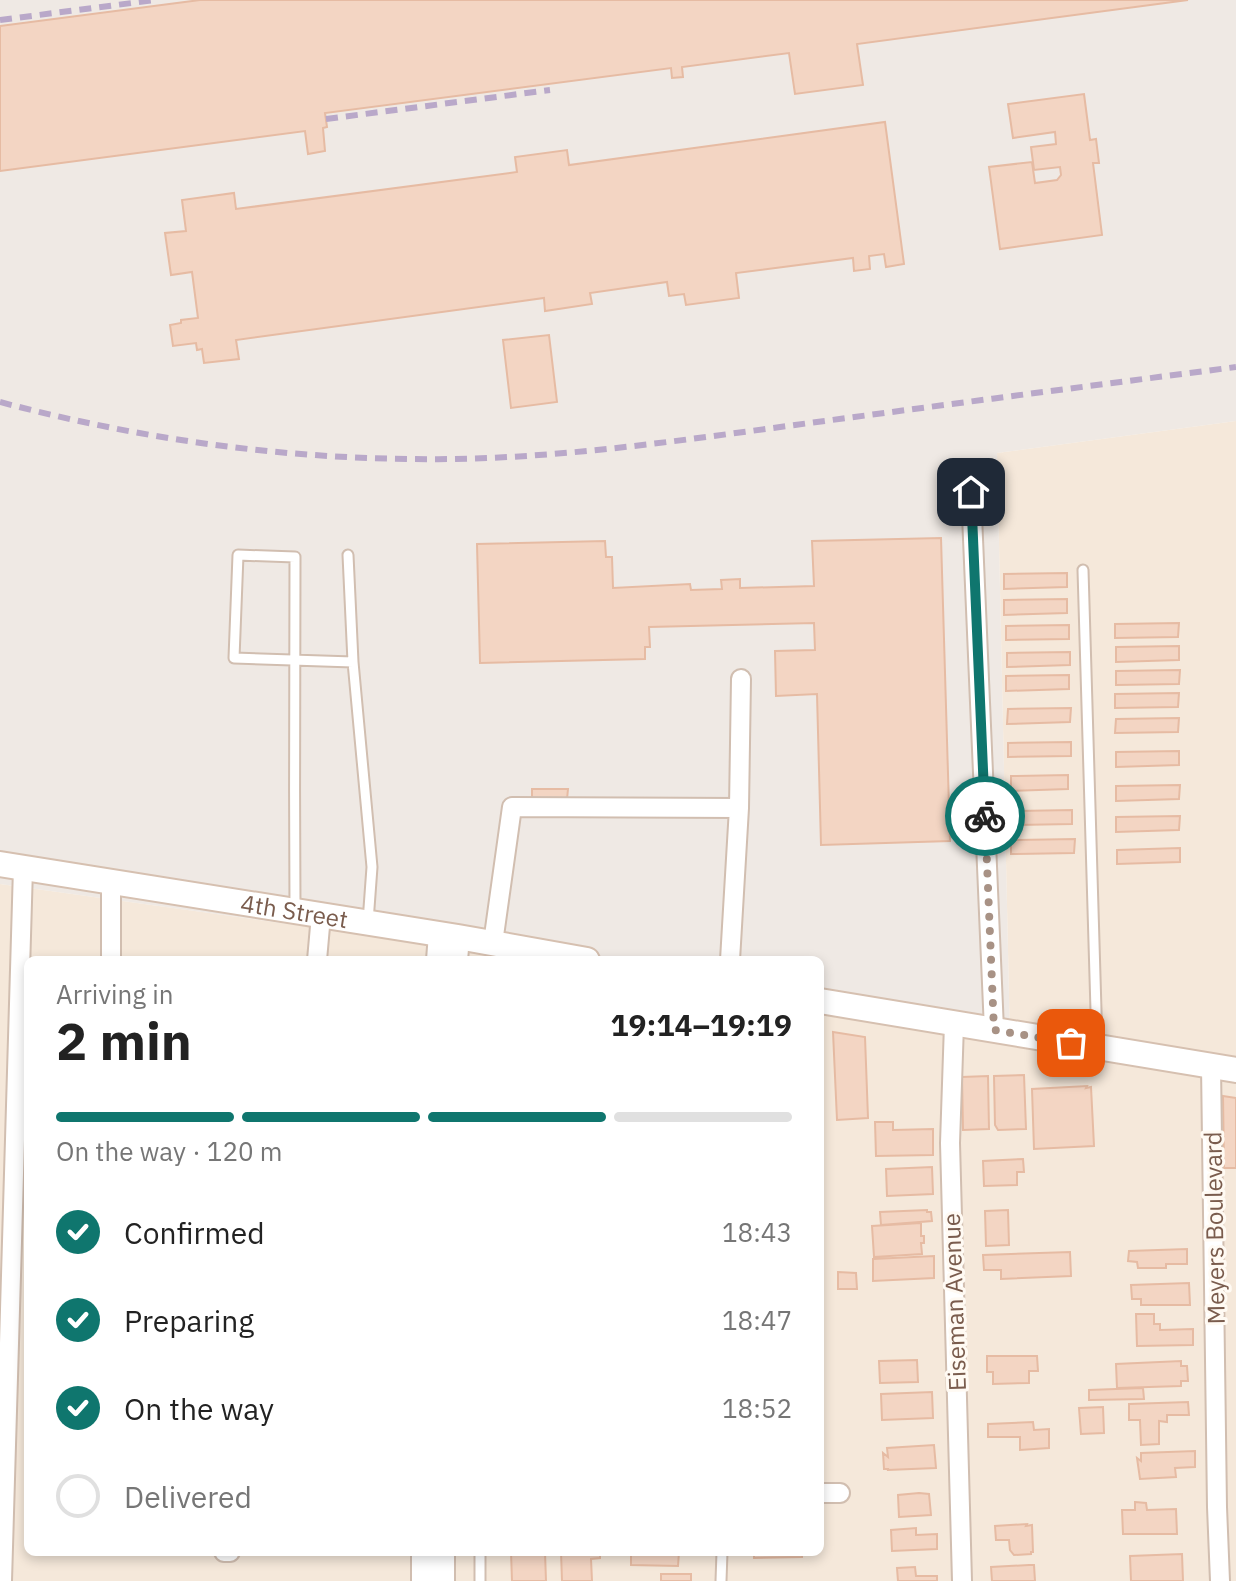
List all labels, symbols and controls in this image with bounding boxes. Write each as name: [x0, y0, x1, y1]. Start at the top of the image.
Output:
pin: [937, 458, 1005, 526]
icon: home: [949, 470, 993, 514]
courier: [945, 776, 1025, 856]
icon: bike: [963, 794, 1007, 838]
street label: 4th Street: [238, 887, 350, 935]
text: Arriving in: [56, 977, 173, 1011]
text: 19:14–19:19: [611, 1005, 792, 1044]
text: 2 min: [56, 1007, 192, 1074]
pin: [1037, 1009, 1105, 1077]
icon: bag: [1049, 1021, 1093, 1065]
street label: Meyers Boulevard: [1196, 1131, 1232, 1325]
text: On the way · 120 m: [56, 1134, 282, 1168]
icon: check: [56, 1210, 100, 1254]
street label: Eiseman Avenue: [935, 1212, 973, 1392]
text: Confirmed: [124, 1213, 265, 1252]
text: 18:43: [722, 1215, 792, 1249]
icon: check: [56, 1298, 100, 1342]
text: Preparing: [124, 1301, 254, 1340]
text: 18:47: [722, 1303, 792, 1337]
icon: check: [56, 1386, 100, 1430]
text: On the way: [124, 1389, 274, 1428]
text: 18:52: [722, 1391, 792, 1425]
text: Delivered: [124, 1477, 252, 1516]

